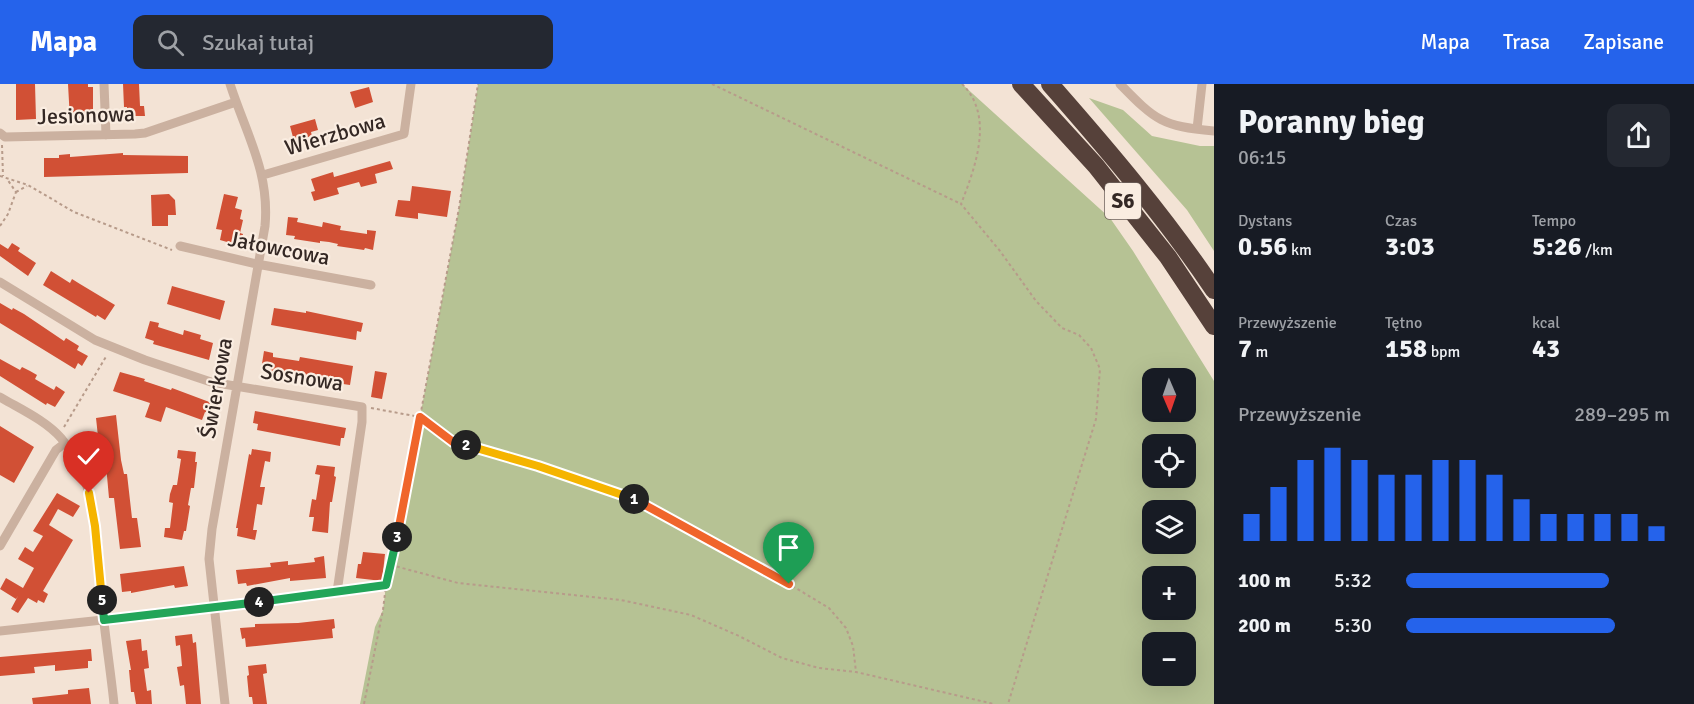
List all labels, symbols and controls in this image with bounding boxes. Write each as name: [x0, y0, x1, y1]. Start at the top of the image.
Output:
search box: [133, 15, 553, 69]
text: Mapa: [30, 25, 97, 59]
icon: search: [154, 26, 187, 59]
text: Szukaj tutaj: [202, 29, 314, 56]
text: Mapa: [1420, 29, 1470, 55]
text: Trasa: [1503, 29, 1550, 55]
text: Zapisane: [1583, 29, 1664, 55]
street label: Jesionowa: [37, 100, 135, 130]
text: Poranny bieg: [1238, 102, 1425, 143]
button: share: [1607, 104, 1670, 167]
street label: Wierzbowa: [282, 107, 388, 161]
text: 06:15: [1238, 145, 1287, 170]
road number: S6: [1105, 183, 1141, 219]
text: Dystans: [1238, 211, 1292, 231]
text: Czas: [1385, 211, 1417, 231]
text: Tempo: [1532, 211, 1576, 231]
street label: Jałowcowa: [226, 225, 332, 271]
text: 0.56: [1238, 231, 1288, 263]
text: 3:03: [1385, 231, 1435, 263]
text: 5:26: [1532, 231, 1582, 263]
text: km: [1288, 240, 1312, 260]
text: /km: [1582, 240, 1613, 260]
text: Przewyższenie: [1238, 313, 1337, 333]
text: Tętno: [1385, 313, 1422, 333]
text: kcal: [1532, 313, 1560, 333]
text: 7: [1238, 333, 1252, 365]
text: 158: [1385, 333, 1427, 365]
text: 43: [1532, 333, 1560, 365]
street label: Świerkowa: [194, 336, 238, 440]
text: m: [1252, 342, 1268, 362]
text: bpm: [1427, 342, 1460, 362]
street label: Sosnowa: [259, 357, 345, 397]
north arrow: [1142, 368, 1196, 422]
map controls: [1142, 368, 1196, 686]
text: Przewyższenie: [1238, 402, 1361, 427]
text: 289–295 m: [1574, 402, 1670, 427]
pin: 2: [451, 430, 481, 460]
pin: [63, 431, 114, 493]
button: locate: [1142, 434, 1196, 488]
text: 2: [462, 435, 470, 455]
icon: check: [72, 440, 105, 473]
pin: 1: [619, 484, 649, 514]
text: 1: [630, 489, 638, 509]
button: layers: [1142, 500, 1196, 554]
pin: 3: [382, 522, 412, 552]
pin: [763, 522, 814, 584]
text: 3: [393, 527, 401, 547]
icon: arrive: [772, 531, 805, 564]
button: +: [1142, 566, 1196, 620]
text: 100 m: [1238, 568, 1291, 593]
text: 5:32: [1334, 568, 1372, 593]
pin: 5: [87, 585, 117, 615]
pin: 4: [244, 587, 274, 617]
text: 5: [98, 590, 106, 610]
text: 4: [255, 592, 263, 612]
text: 200 m: [1238, 613, 1291, 638]
text: 5:30: [1334, 613, 1372, 638]
button: −: [1142, 632, 1196, 686]

